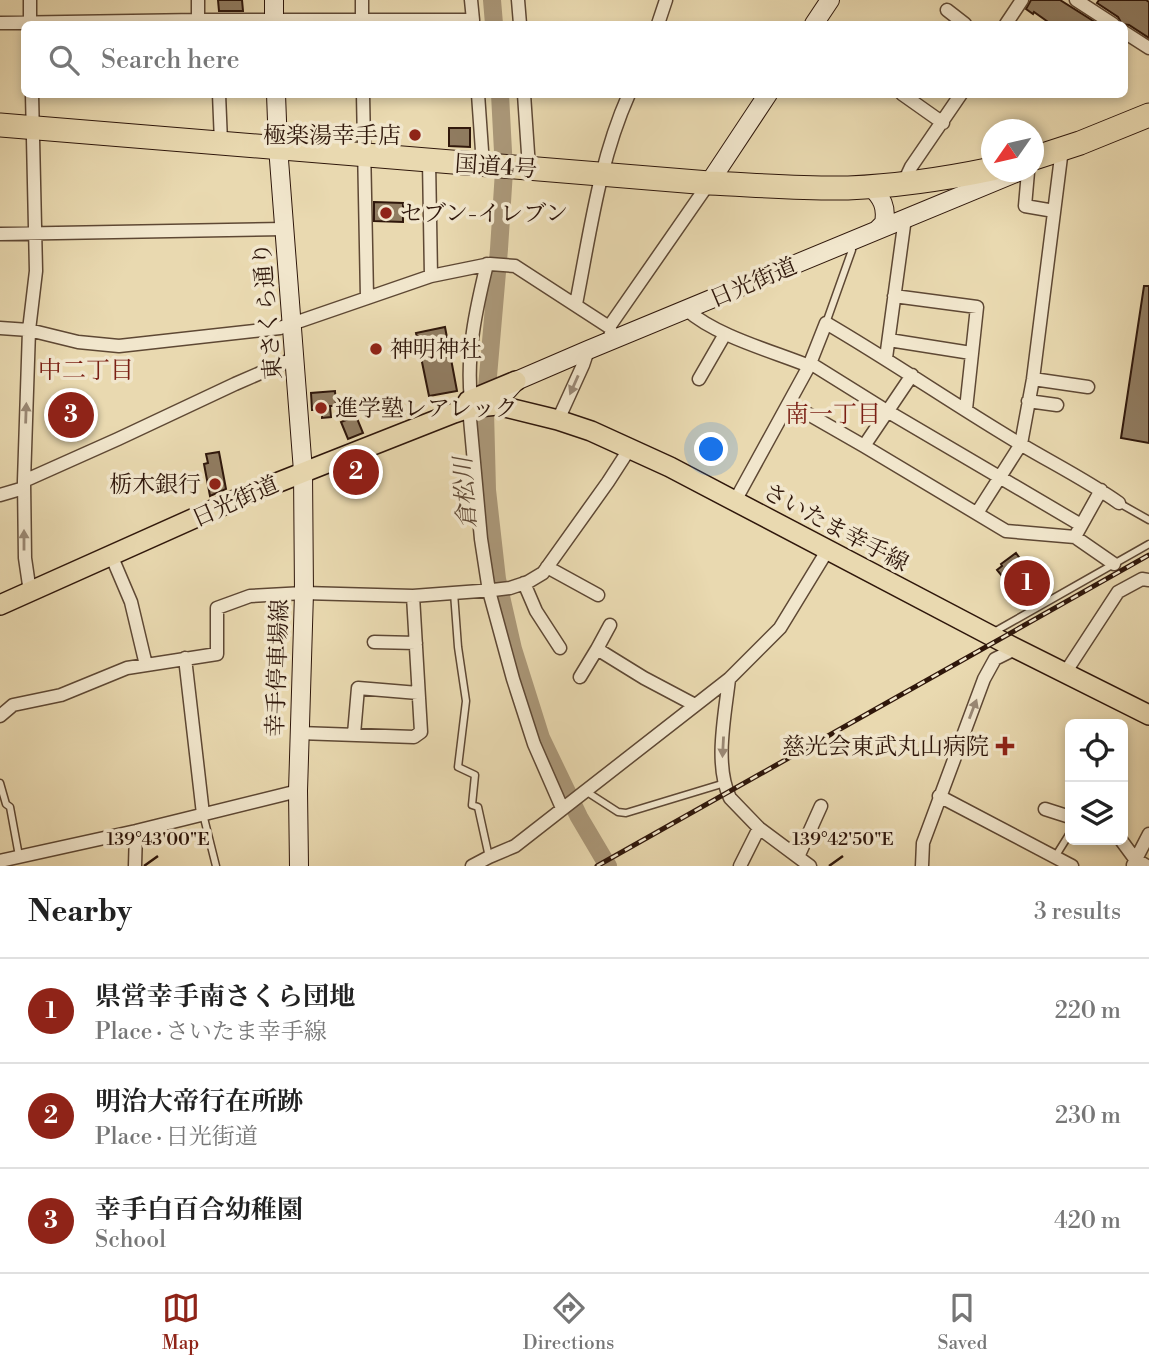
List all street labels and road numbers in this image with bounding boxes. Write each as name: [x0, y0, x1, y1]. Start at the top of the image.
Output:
street label: 国道4号: [454, 150, 538, 184]
street label: 東さくら通り: [248, 241, 288, 381]
street label: 日光街道: [706, 252, 801, 314]
street label: 日光街道: [188, 470, 283, 533]
street label: さいたま幸手線: [758, 478, 913, 578]
street label: 幸手停車場線: [262, 599, 294, 737]

